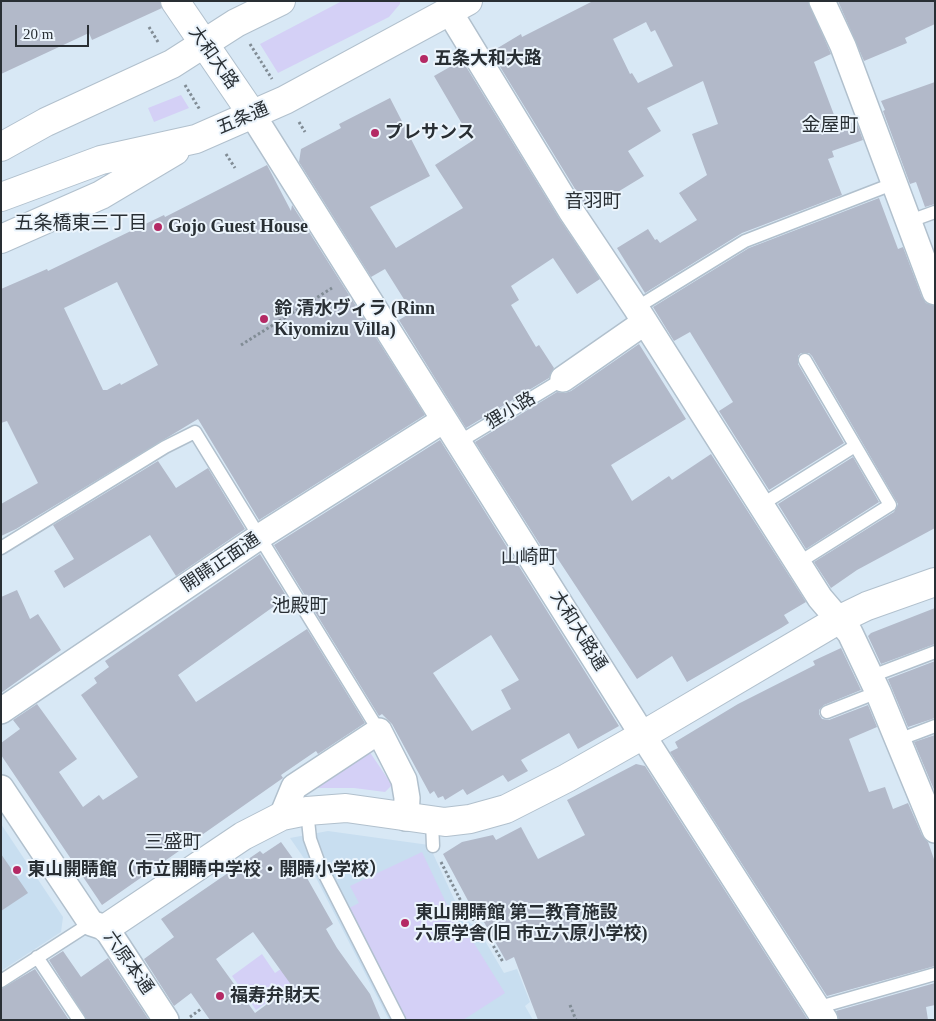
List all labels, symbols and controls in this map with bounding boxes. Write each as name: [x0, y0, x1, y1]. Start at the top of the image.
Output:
scale bar: [18, 15, 91, 47]
street label: 大和大路: [184, 22, 242, 94]
text: 20 m: [23, 26, 53, 42]
place label: 五条大和大路: [434, 48, 542, 70]
marker: 五条大和大路: [418, 53, 430, 65]
street label: 五条通: [214, 99, 272, 139]
district label: 金屋町: [802, 115, 858, 137]
place label: プレサンス: [385, 122, 475, 144]
marker: プレサンス: [369, 127, 381, 139]
district label: 音羽町: [565, 191, 621, 213]
district label: 五条橋東三丁目: [15, 213, 147, 235]
place label: Gojo Guest House: [168, 216, 308, 238]
marker: Gojo Guest House: [152, 221, 164, 233]
place label: 鈴 清水ヴィラ (Rinn Kiyomizu Villa): [274, 298, 435, 340]
marker: 鈴 清水ヴィラ (Rinn Kiyomizu Villa): [258, 313, 270, 325]
street label: 狸小路: [482, 388, 540, 434]
street label: 開睛正面通: [178, 529, 264, 597]
district label: 山崎町: [501, 547, 557, 569]
street label: 大和大路通: [545, 587, 611, 675]
district label: 池殿町: [272, 596, 328, 618]
district label: 三盛町: [145, 832, 201, 854]
place label: 東山開睛館（市立開睛中学校・開睛小学校）: [27, 859, 387, 881]
marker: 東山開睛館（市立開睛中学校・開睛小学校）: [11, 864, 23, 876]
place label: 東山開睛館 第二教育施設 六原学舎(旧 市立六原小学校): [415, 902, 647, 944]
marker: 東山開睛館 第二教育施設 六原学舎(旧 市立六原小学校): [399, 917, 411, 929]
street label: 六原本通: [99, 927, 157, 999]
place label: 福寿弁財天: [230, 985, 320, 1007]
marker: 福寿弁財天: [214, 990, 226, 1002]

